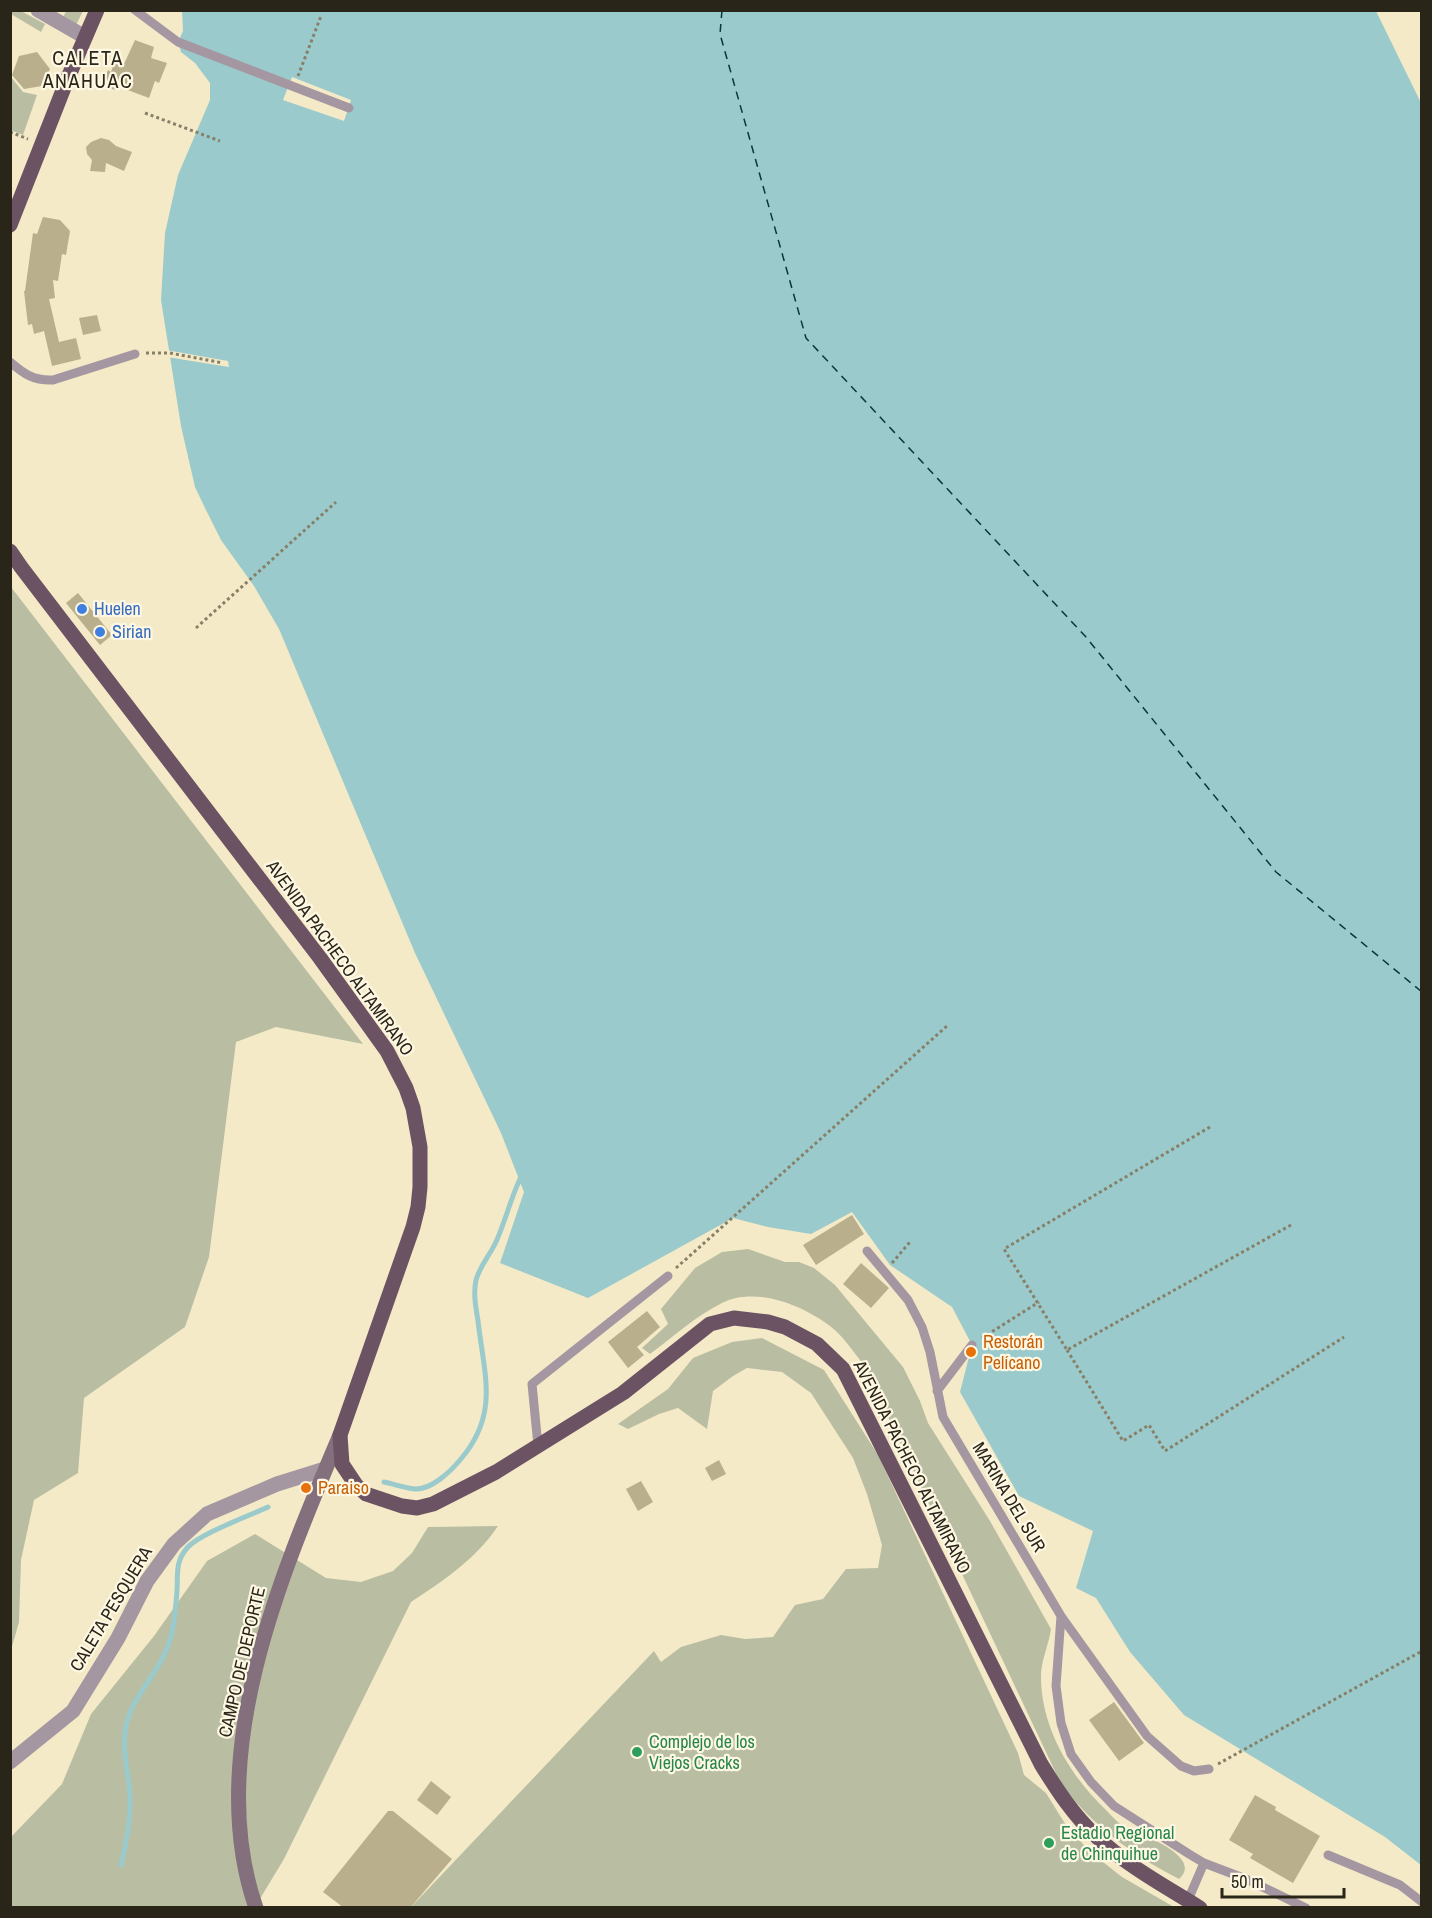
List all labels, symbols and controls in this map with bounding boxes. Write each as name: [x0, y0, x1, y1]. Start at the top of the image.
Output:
district label: CALETA ANAHUAC: [42, 44, 133, 94]
place label: Huelen: [94, 596, 141, 621]
marker: Huelen: [75, 602, 89, 616]
place label: Sirian: [112, 619, 151, 644]
marker: Sirian: [93, 625, 107, 639]
street label: AVENIDA PACHECO ALTAMIRANO: [260, 854, 420, 1061]
place label: Restorán Pelícano: [983, 1329, 1043, 1375]
marker: Restorán Pelícano: [964, 1345, 978, 1359]
street label: AVENIDA PACHECO ALTAMIRANO: [847, 1355, 977, 1578]
street label: MARINA DEL SUR: [967, 1437, 1052, 1557]
place label: Paraiso: [318, 1475, 369, 1500]
marker: Paraiso: [299, 1481, 313, 1495]
street label: CALETA PESQUERA: [63, 1541, 158, 1676]
street label: CAMPO DE DEPORTE: [212, 1584, 271, 1740]
place label: Complejo de los Viejos Cracks: [649, 1729, 755, 1775]
marker: Complejo de los Viejos Cracks: [630, 1745, 644, 1759]
place label: Estadio Regional de Chinquihue: [1061, 1820, 1174, 1866]
marker: Estadio Regional de Chinquihue: [1042, 1836, 1056, 1850]
scale bar: [1222, 1861, 1344, 1899]
text: 50 m: [1231, 1869, 1264, 1894]

